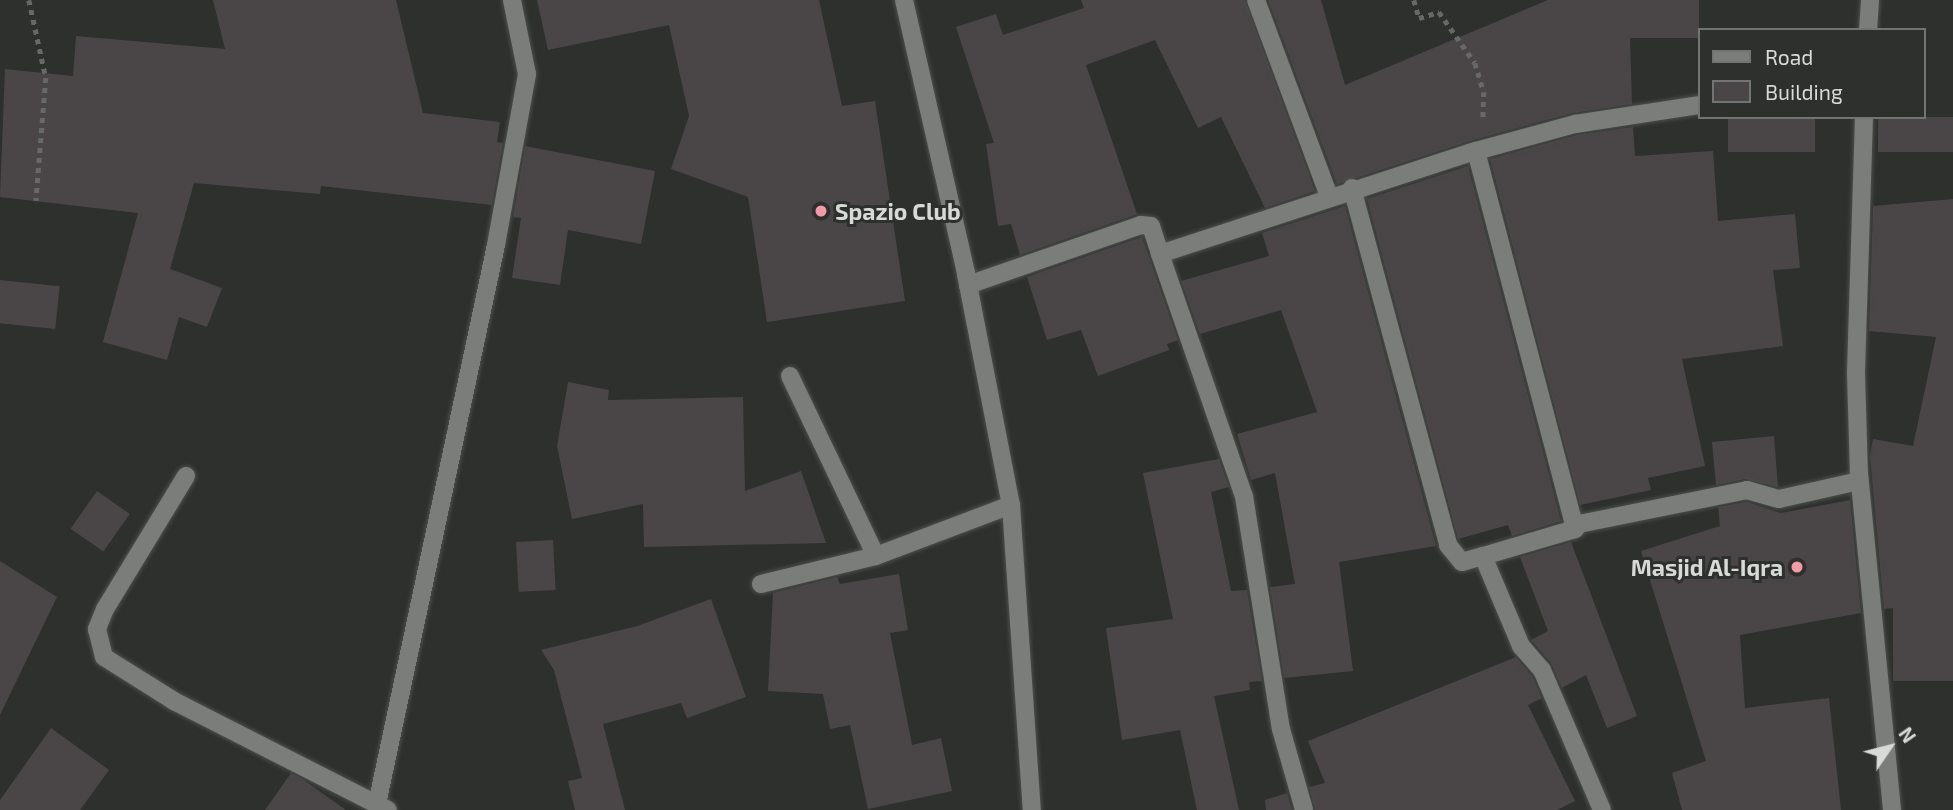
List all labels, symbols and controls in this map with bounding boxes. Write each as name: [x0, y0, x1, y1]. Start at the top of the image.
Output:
legend: [1698, 28, 1925, 119]
text: Road: [1765, 44, 1813, 69]
text: Building: [1765, 79, 1843, 104]
place label: Spazio Club: [835, 197, 961, 225]
marker: Spazio Club: [813, 203, 829, 219]
place label: Masjid Al-Iqra: [1630, 553, 1783, 581]
marker: Masjid Al-Iqra: [1789, 559, 1805, 575]
north arrow: [1855, 712, 1925, 782]
text: N: [1894, 722, 1921, 747]

